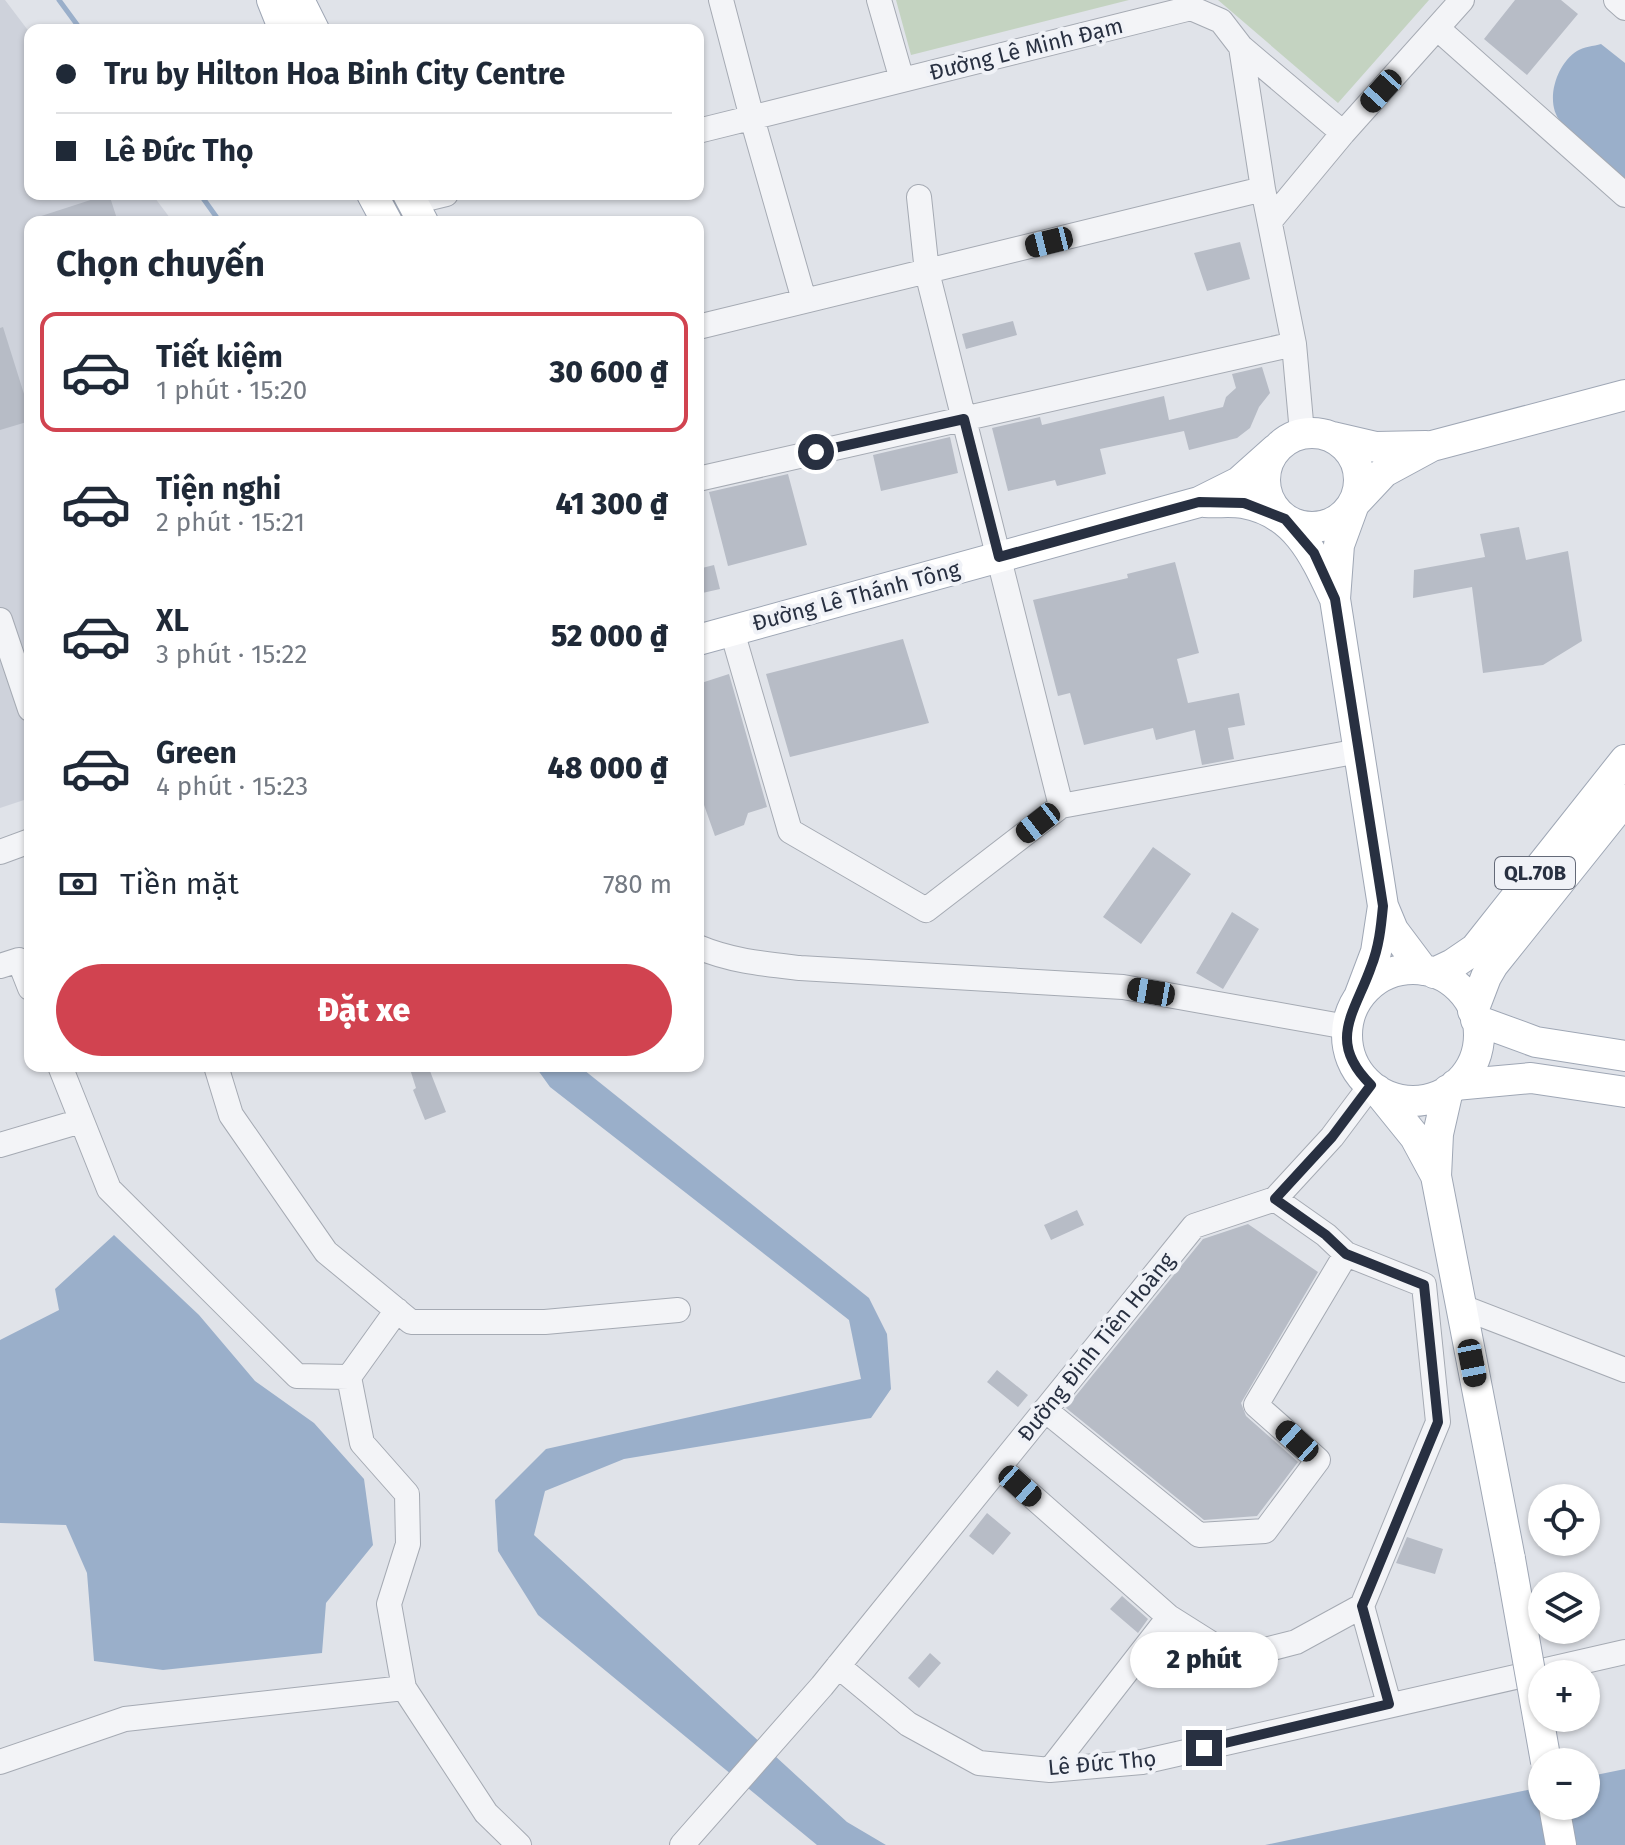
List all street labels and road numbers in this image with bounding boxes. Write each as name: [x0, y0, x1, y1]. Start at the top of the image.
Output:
street label: Đường Lê Minh Đạm: [926, 12, 1126, 86]
street label: Đường Lê Thánh Tông: [749, 555, 963, 637]
road number: QL.70B: [1495, 857, 1575, 889]
street label: Đường Đinh Tiên Hoàng: [1012, 1247, 1181, 1447]
street label: Lê Đức Thọ: [1047, 1745, 1157, 1781]

